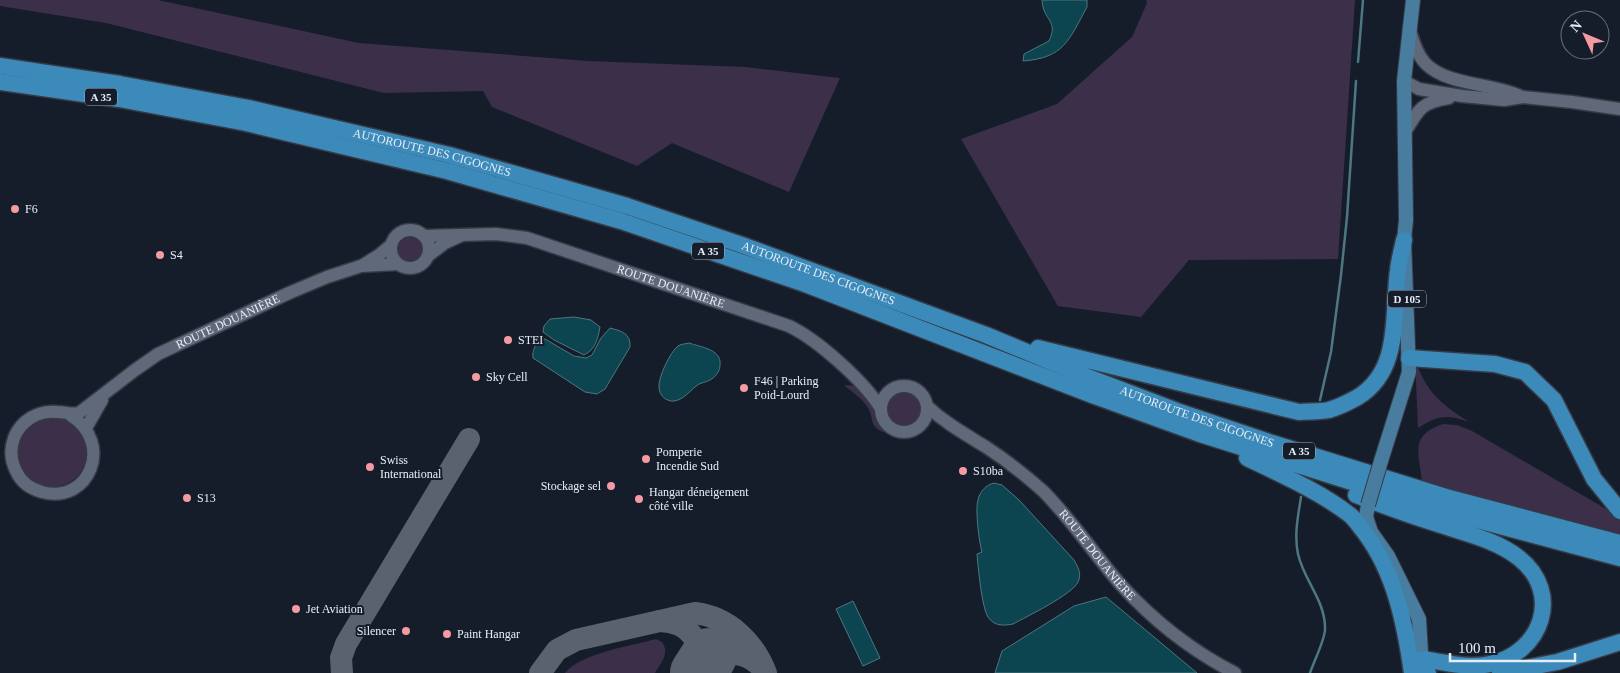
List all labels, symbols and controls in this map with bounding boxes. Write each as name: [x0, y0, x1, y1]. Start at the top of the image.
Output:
north arrow: [1560, 10, 1610, 60]
text: N: [1567, 17, 1585, 35]
road number: A 35: [85, 88, 117, 105]
street label: AUTOROUTE DES CIGOGNES: [352, 126, 513, 179]
place label: F6: [25, 202, 38, 216]
marker: F6: [9, 203, 21, 215]
street label: AUTOROUTE DES CIGOGNES: [740, 238, 897, 308]
road number: A 35: [692, 242, 724, 260]
place label: S4: [170, 248, 183, 262]
marker: S4: [154, 249, 166, 261]
street label: ROUTE DOUANIÈRE: [615, 262, 727, 311]
road number: D 105: [1388, 290, 1426, 308]
street label: ROUTE DOUANIÈRE: [174, 291, 282, 352]
place label: STEI: [518, 333, 543, 347]
marker: STEI: [502, 334, 514, 346]
place label: Sky Cell: [486, 370, 528, 384]
marker: Sky Cell: [470, 371, 482, 383]
place label: F46 | Parking Poid-Lourd: [754, 374, 818, 402]
marker: F46 | Parking Poid-Lourd: [738, 382, 750, 394]
street label: AUTOROUTE DES CIGOGNES: [1118, 383, 1276, 450]
road number: A 35: [1283, 442, 1315, 460]
place label: Pomperie Incendie Sud: [656, 445, 719, 473]
place label: Swiss International: [380, 453, 442, 481]
marker: Pomperie Incendie Sud: [640, 453, 652, 465]
marker: Swiss International: [364, 461, 376, 473]
place label: S10ba: [973, 464, 1004, 478]
marker: S10ba: [957, 465, 969, 477]
place label: Stockage sel: [541, 479, 602, 493]
marker: Stockage sel: [605, 480, 617, 492]
place label: Hangar déneigement côté ville: [649, 485, 749, 513]
place label: S13: [197, 491, 216, 505]
marker: S13: [181, 492, 193, 504]
marker: Hangar déneigement côté ville: [633, 493, 645, 505]
street label: ROUTE DOUANIÈRE: [1056, 507, 1139, 603]
place label: Jet Aviation: [306, 602, 363, 616]
marker: Jet Aviation: [290, 603, 302, 615]
place label: Silencer: [357, 624, 396, 638]
marker: Silencer: [400, 625, 412, 637]
place label: Paint Hangar: [457, 627, 520, 641]
marker: Paint Hangar: [441, 628, 453, 640]
scale bar: [1450, 630, 1575, 662]
text: 100 m: [1458, 640, 1496, 656]

